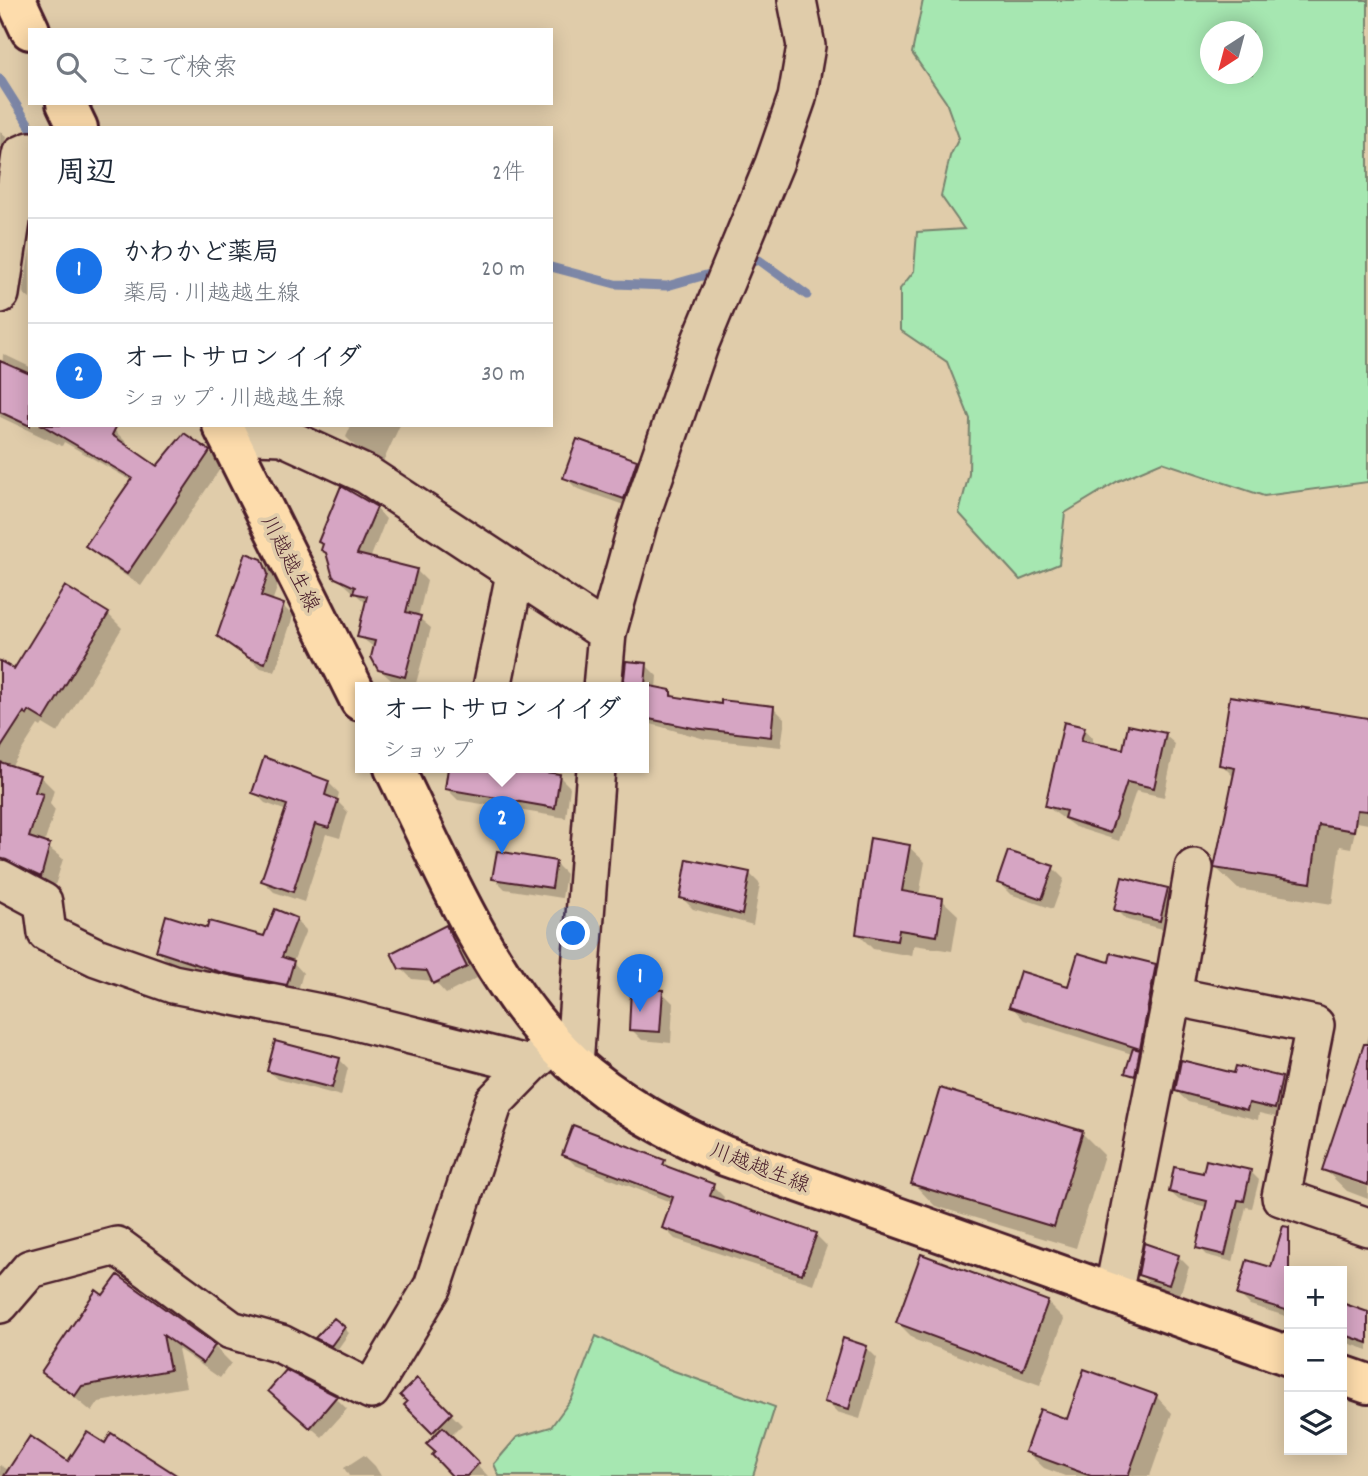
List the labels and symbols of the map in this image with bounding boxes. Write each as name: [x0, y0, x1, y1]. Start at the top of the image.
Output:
north arrow: [1200, 21, 1263, 84]
street label: 川越越生線: [251, 511, 326, 618]
pin: 2: [479, 796, 525, 854]
your location: [556, 916, 590, 950]
pin: 1: [617, 954, 663, 1012]
street label: 川越越生線: [705, 1137, 813, 1203]

